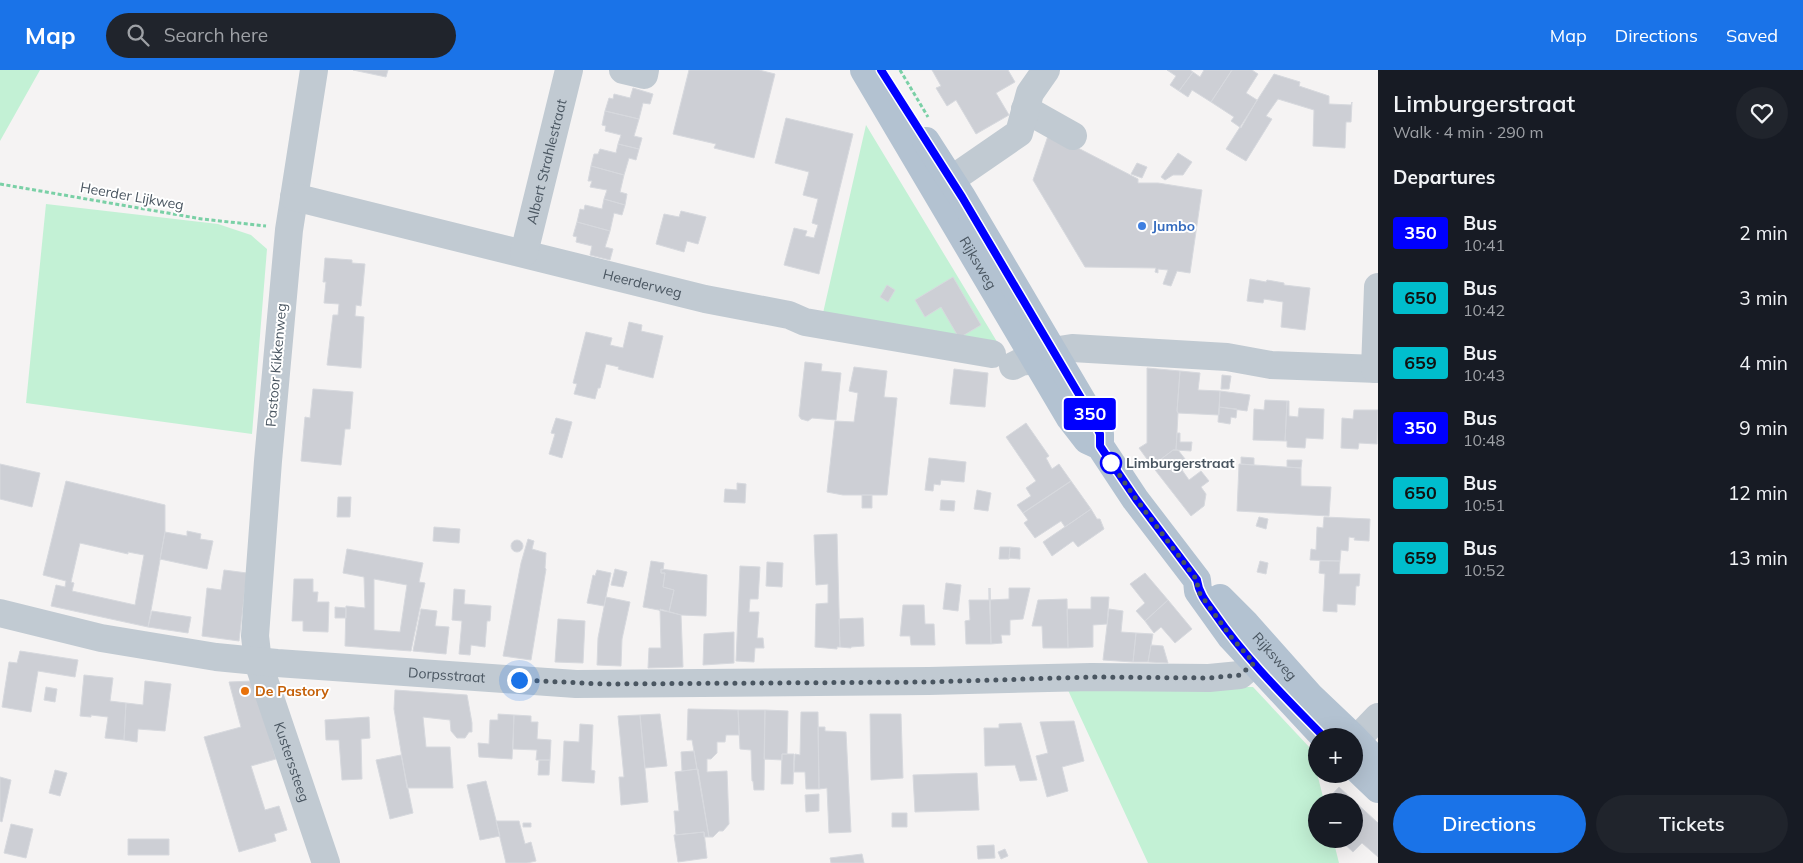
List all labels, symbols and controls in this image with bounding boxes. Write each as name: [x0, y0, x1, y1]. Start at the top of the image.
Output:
search box: [106, 13, 456, 58]
text: Map: [25, 20, 76, 50]
icon: search: [124, 21, 152, 49]
text: Search here: [164, 23, 268, 47]
text: Map: [1550, 24, 1587, 47]
text: Directions: [1615, 24, 1698, 47]
text: Saved: [1726, 24, 1778, 47]
button: heart: [1736, 87, 1788, 139]
text: Limburgerstraat: [1393, 88, 1575, 118]
street label: Albert Strahlestraat: [522, 97, 571, 226]
text: Walk · 4 min · 290 m: [1393, 122, 1544, 142]
text: Departures: [1393, 165, 1495, 189]
street label: Heerder Lijkweg: [79, 178, 185, 214]
text: Bus: [1463, 211, 1497, 235]
place label: Jumbo: [1152, 217, 1195, 235]
marker: Jumbo: [1136, 220, 1148, 232]
text: 350: [1404, 221, 1437, 244]
text: 2 min: [1739, 221, 1788, 245]
street label: Rijksweg: [955, 233, 1001, 292]
text: 10:41: [1463, 235, 1505, 255]
street label: Heerderweg: [601, 265, 684, 302]
text: Bus: [1463, 276, 1497, 300]
text: 650: [1404, 286, 1437, 309]
text: 3 min: [1739, 286, 1788, 310]
text: 10:42: [1463, 300, 1505, 320]
street label: Pastoor Kikkenweg: [262, 302, 290, 428]
text: Bus: [1463, 341, 1497, 365]
text: 659: [1404, 351, 1437, 374]
text: 4 min: [1739, 351, 1788, 375]
text: 10:43: [1463, 365, 1505, 385]
line badge: 350: [1061, 398, 1119, 430]
text: 350: [1074, 402, 1106, 425]
text: Bus: [1463, 406, 1497, 430]
text: 350: [1404, 416, 1437, 439]
text: 9 min: [1739, 416, 1788, 440]
text: 10:48: [1463, 430, 1505, 450]
marker: Limburgerstraat: [1100, 452, 1122, 474]
place label: Limburgerstraat: [1126, 454, 1235, 472]
text: Bus: [1463, 471, 1497, 495]
text: 650: [1404, 481, 1437, 504]
text: 12 min: [1728, 481, 1788, 505]
text: 10:51: [1463, 495, 1505, 515]
text: Bus: [1463, 536, 1497, 560]
text: 659: [1404, 546, 1437, 569]
text: 13 min: [1728, 546, 1788, 570]
text: 10:52: [1463, 560, 1505, 580]
street label: Rijksweg: [1249, 628, 1301, 684]
street label: Dorpsstraat: [407, 663, 486, 687]
your location: [507, 668, 532, 693]
place label: De Pastory: [255, 682, 329, 700]
marker: De Pastory: [239, 685, 251, 697]
street label: Kusterssteeg: [270, 719, 314, 804]
map controls: [1308, 728, 1363, 848]
button: +: [1308, 728, 1363, 783]
button: −: [1308, 793, 1363, 848]
button: Directions: [1393, 795, 1586, 853]
button: Tickets: [1596, 795, 1788, 853]

